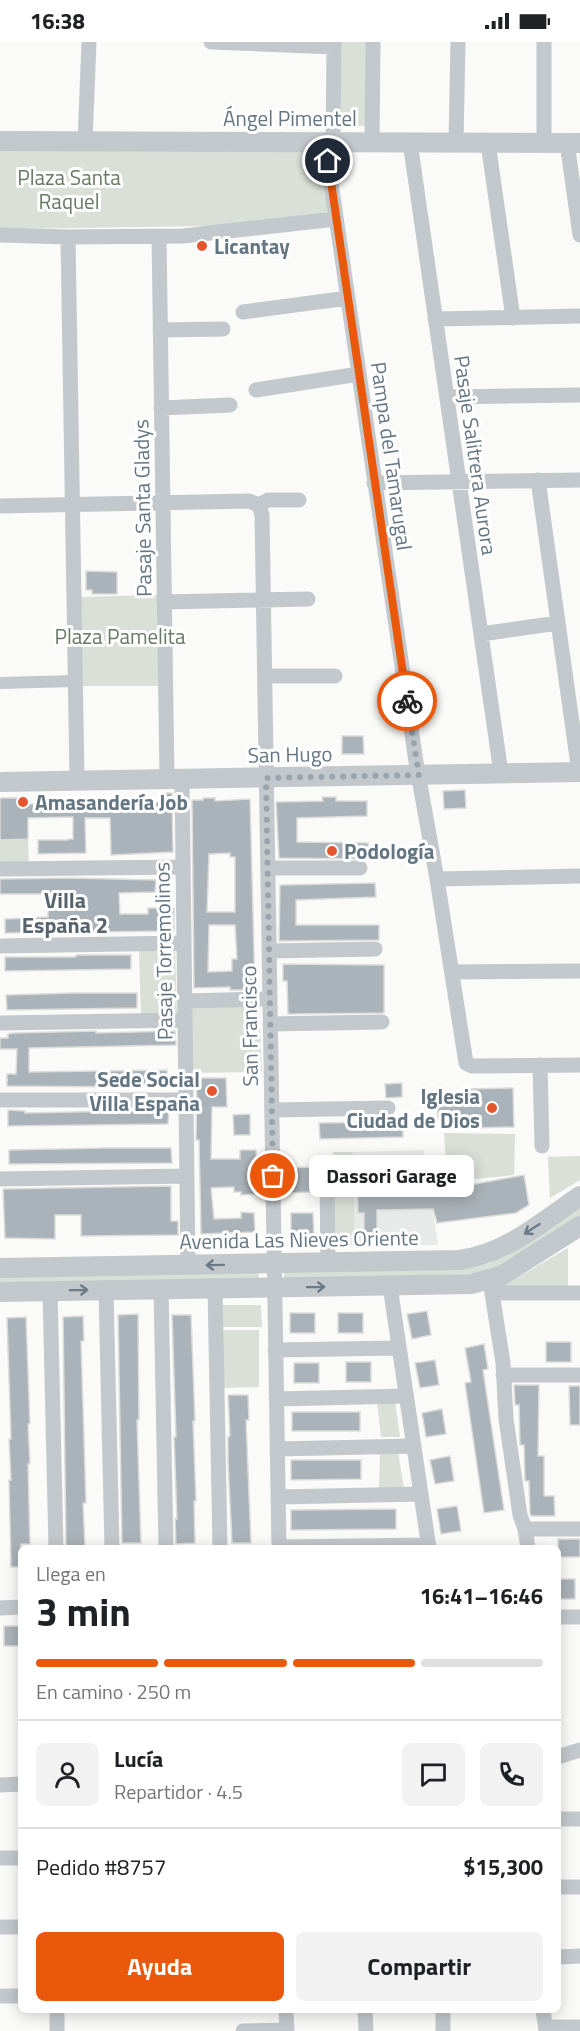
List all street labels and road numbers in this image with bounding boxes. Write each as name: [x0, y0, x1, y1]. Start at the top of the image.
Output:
street label: Ángel Pimentel: [223, 102, 357, 134]
street label: Pasaje Salitrera Aurora: [446, 353, 506, 557]
street label: Pampa del Tamarugal: [363, 360, 421, 552]
street label: Pasaje Santa Gladys: [124, 419, 160, 597]
street label: San Hugo: [247, 737, 333, 771]
street label: Pasaje Torremolinos: [145, 862, 181, 1040]
street label: San Francisco: [232, 965, 266, 1087]
street label: Avenida Las Nieves Oriente: [179, 1221, 419, 1257]

